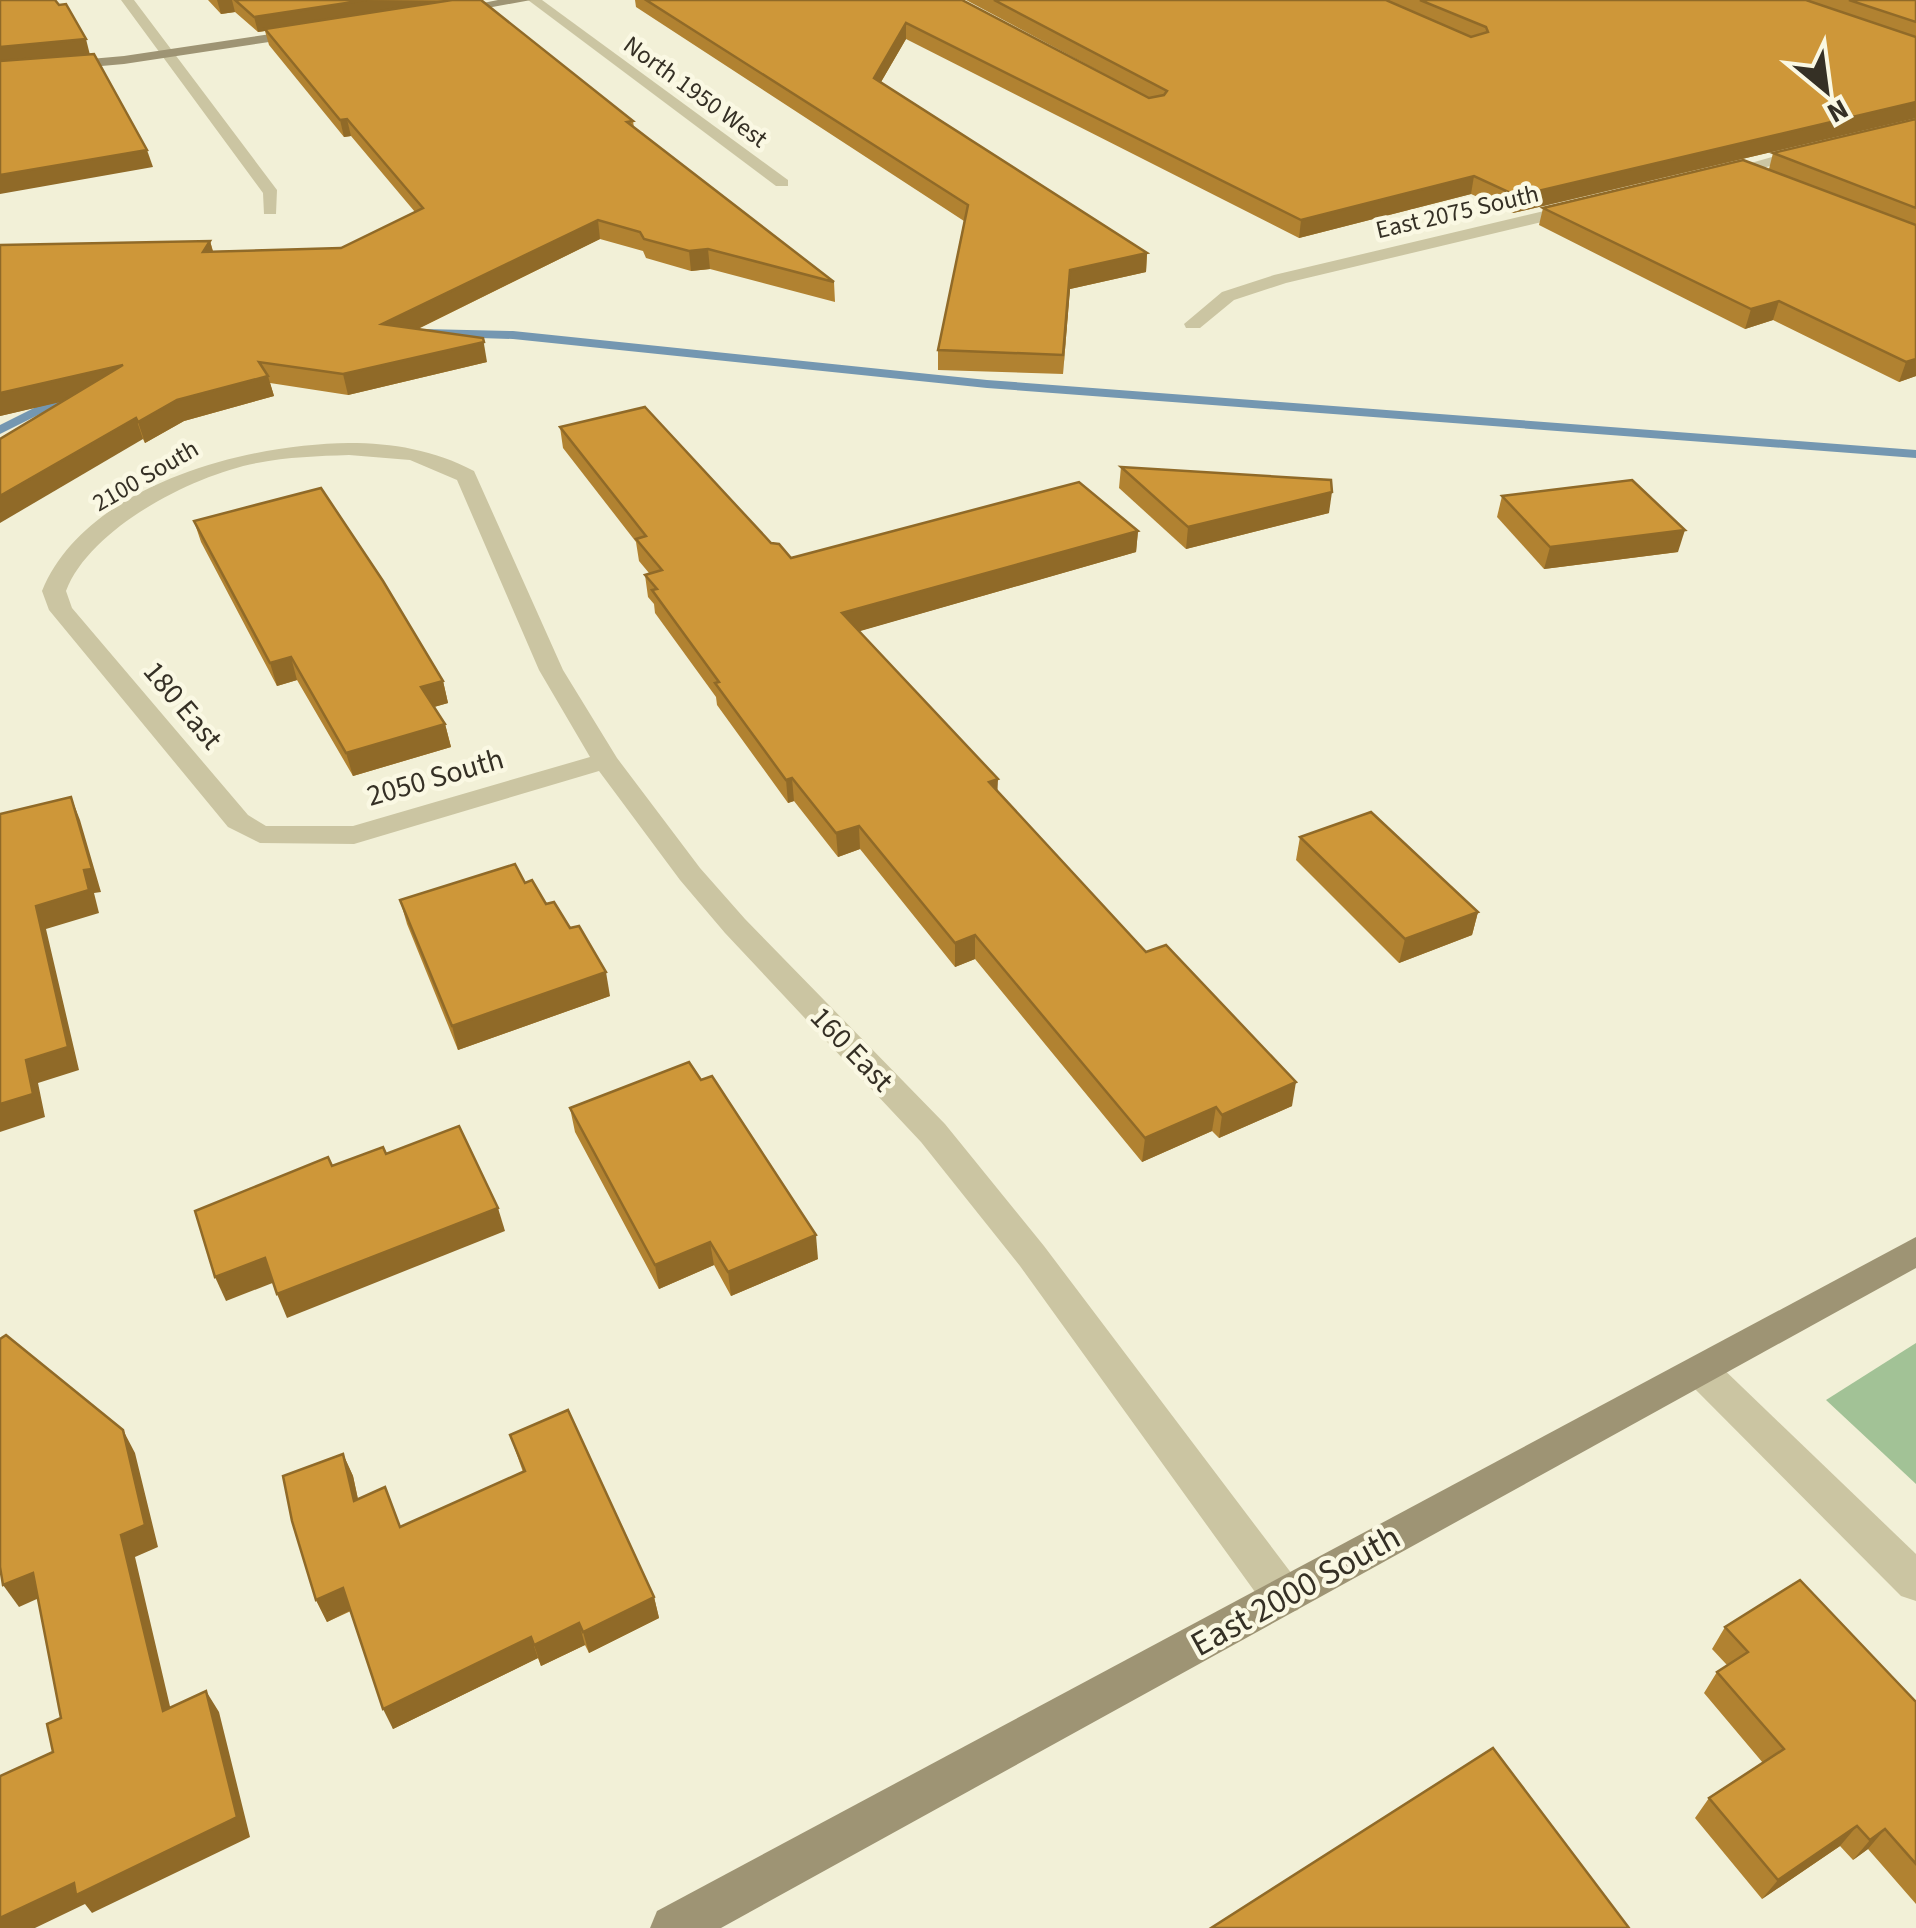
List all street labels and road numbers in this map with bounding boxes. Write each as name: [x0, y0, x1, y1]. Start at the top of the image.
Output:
street label: North 1950 West: [616, 27, 775, 157]
street label: East 2075 South: [1372, 176, 1542, 248]
street label: 2100 South: [86, 431, 205, 521]
street label: 180 East: [133, 652, 232, 759]
street label: 2050 South: [362, 737, 509, 818]
street label: 160 East: [800, 997, 903, 1102]
street label: East 2000 South: [1181, 1513, 1410, 1669]

